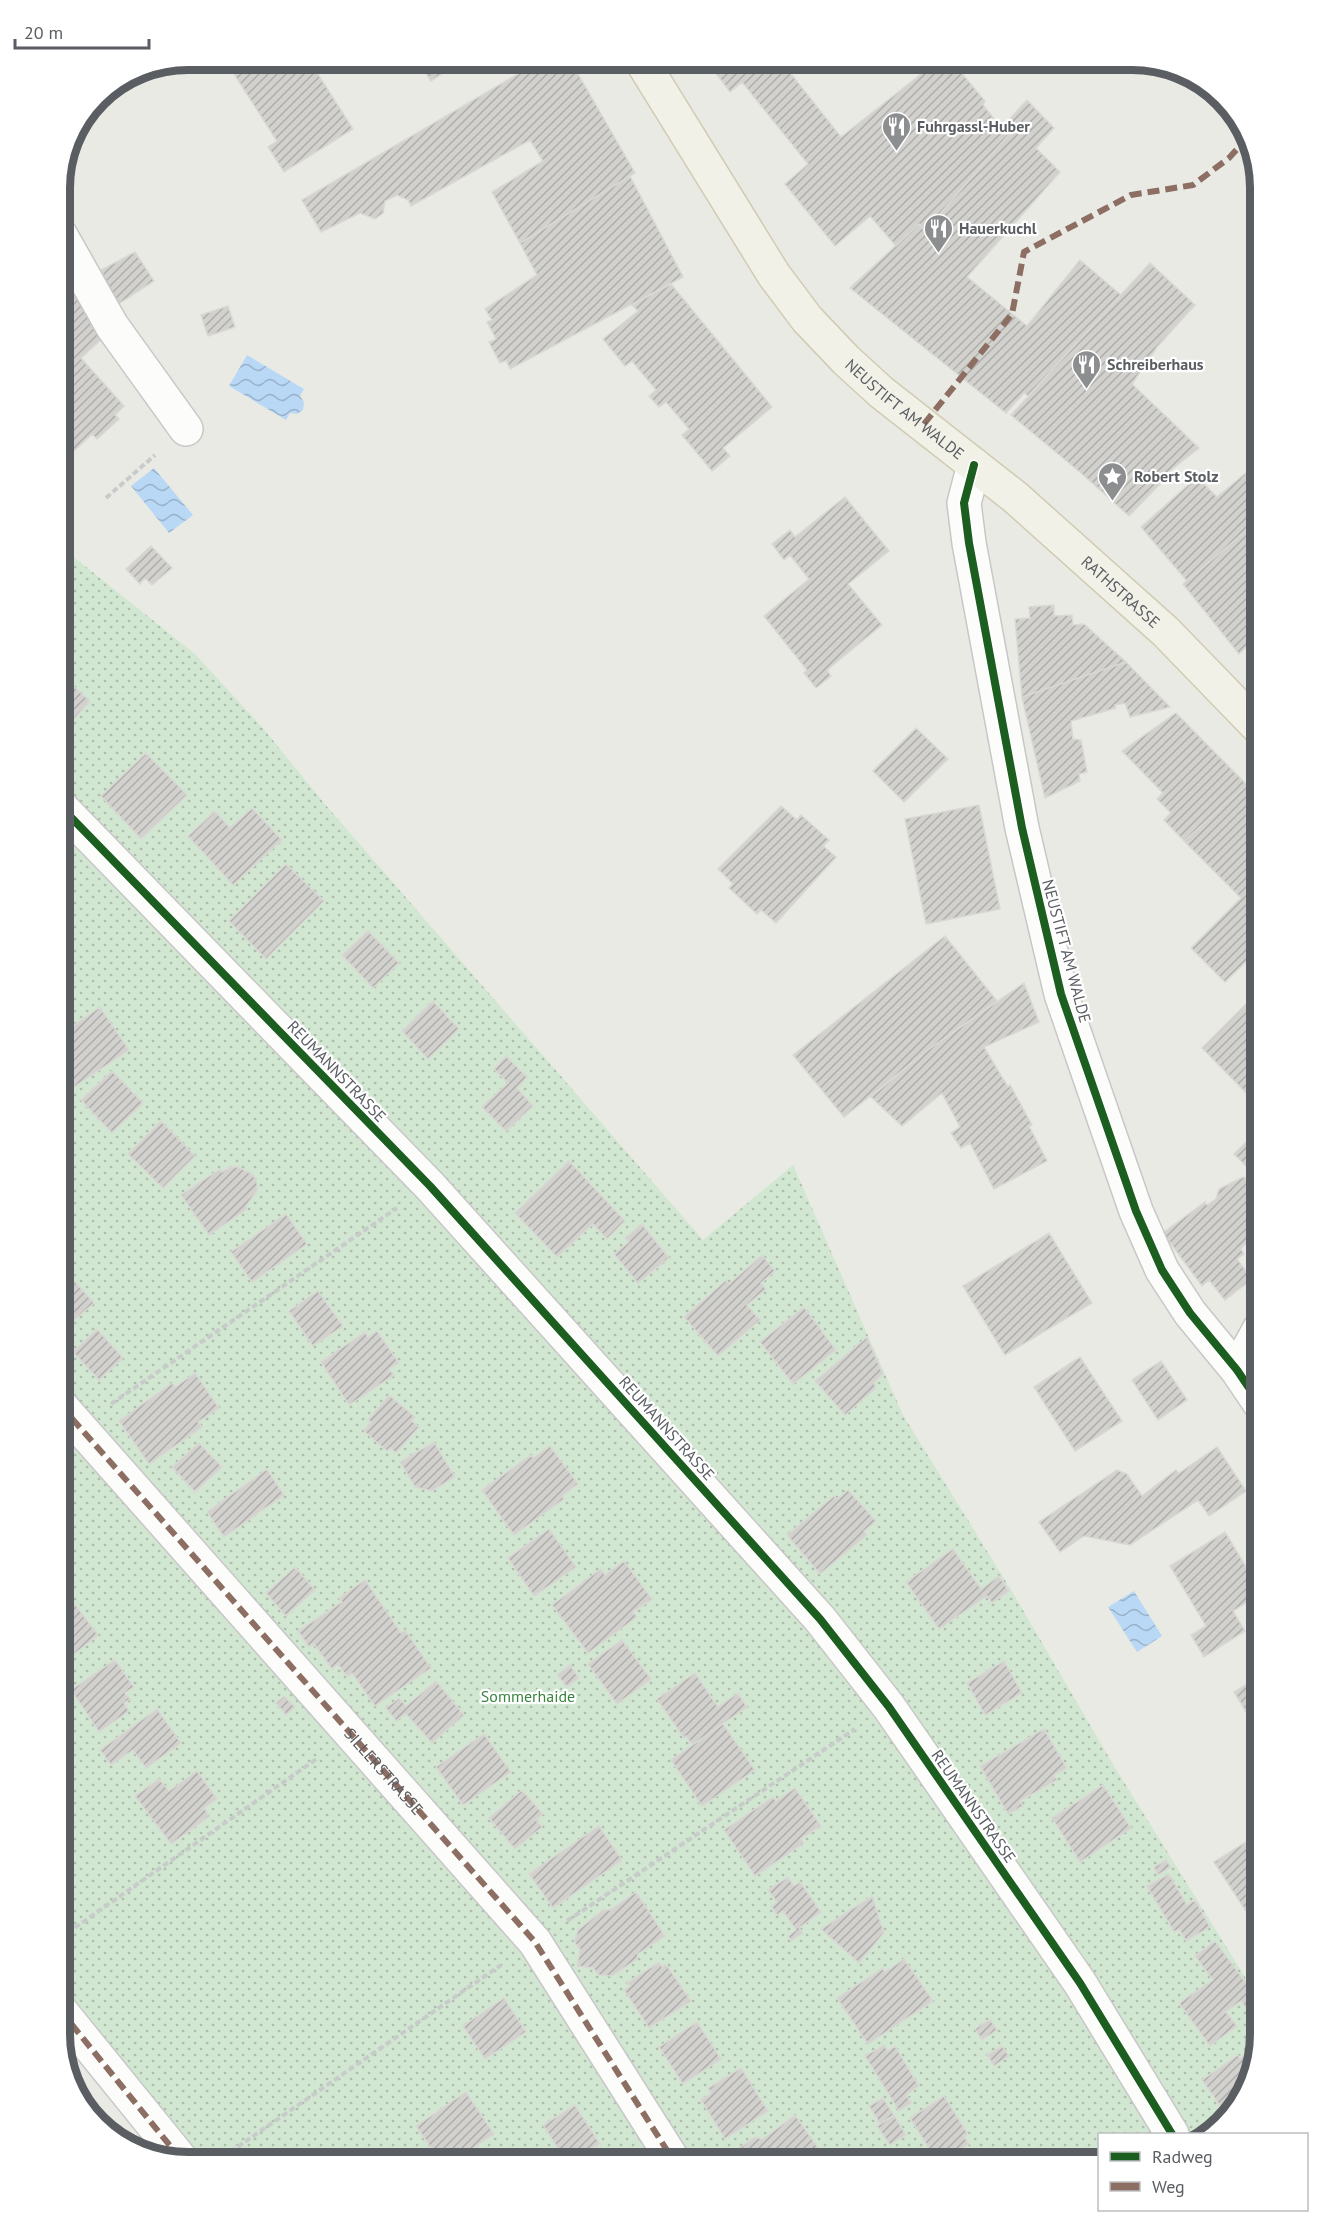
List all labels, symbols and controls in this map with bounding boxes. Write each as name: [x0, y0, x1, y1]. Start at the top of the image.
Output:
scale bar: [15, 12, 148, 50]
text: 20 m: [24, 21, 63, 44]
restaurant icon: Fuhrgassl-Huber: [880, 110, 912, 152]
place label: Fuhrgassl-Huber: [917, 116, 1030, 136]
restaurant icon: Hauerkuchl: [922, 212, 954, 254]
place label: Hauerkuchl: [959, 218, 1037, 238]
restaurant icon: Schreiberhaus: [1070, 348, 1102, 390]
street label: NEUSTIFT AM WALDE: [841, 354, 968, 463]
place label: Schreiberhaus: [1107, 354, 1204, 374]
place icon: Robert Stolz: [1097, 460, 1129, 502]
place label: Robert Stolz: [1134, 466, 1219, 486]
street label: RATHSTRASSE: [1077, 551, 1164, 632]
street label: NEUSTIFT AM WALDE: [1038, 877, 1096, 1025]
street label: REUMANNSTRASSE: [283, 1016, 391, 1126]
street label: REUMANNSTRASSE: [615, 1372, 719, 1484]
park label: Sommerhaide: [481, 1686, 575, 1706]
street label: SILLERSTRASSE: [340, 1724, 428, 1819]
street label: REUMANNSTRASSE: [928, 1746, 1020, 1866]
legend: [1098, 2133, 1308, 2211]
text: Radweg: [1152, 2145, 1213, 2168]
text: Weg: [1152, 2175, 1185, 2198]

